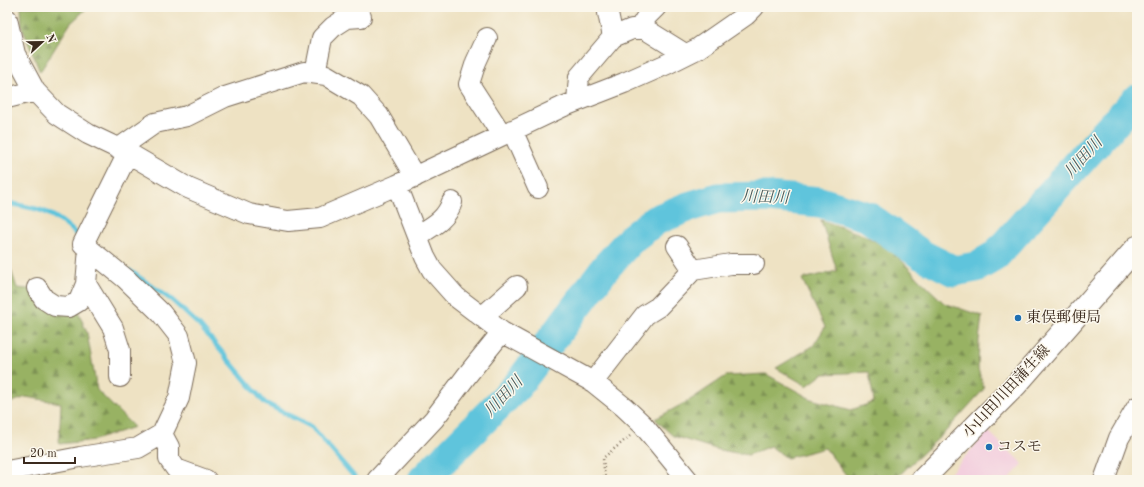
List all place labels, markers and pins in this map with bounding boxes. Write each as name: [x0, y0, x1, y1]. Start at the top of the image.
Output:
place label: 東俣郵便局: [1026, 309, 1101, 326]
marker: 東俣郵便局: [1013, 313, 1023, 323]
place label: コスモ: [997, 440, 1042, 455]
marker: コスモ: [984, 442, 994, 452]

